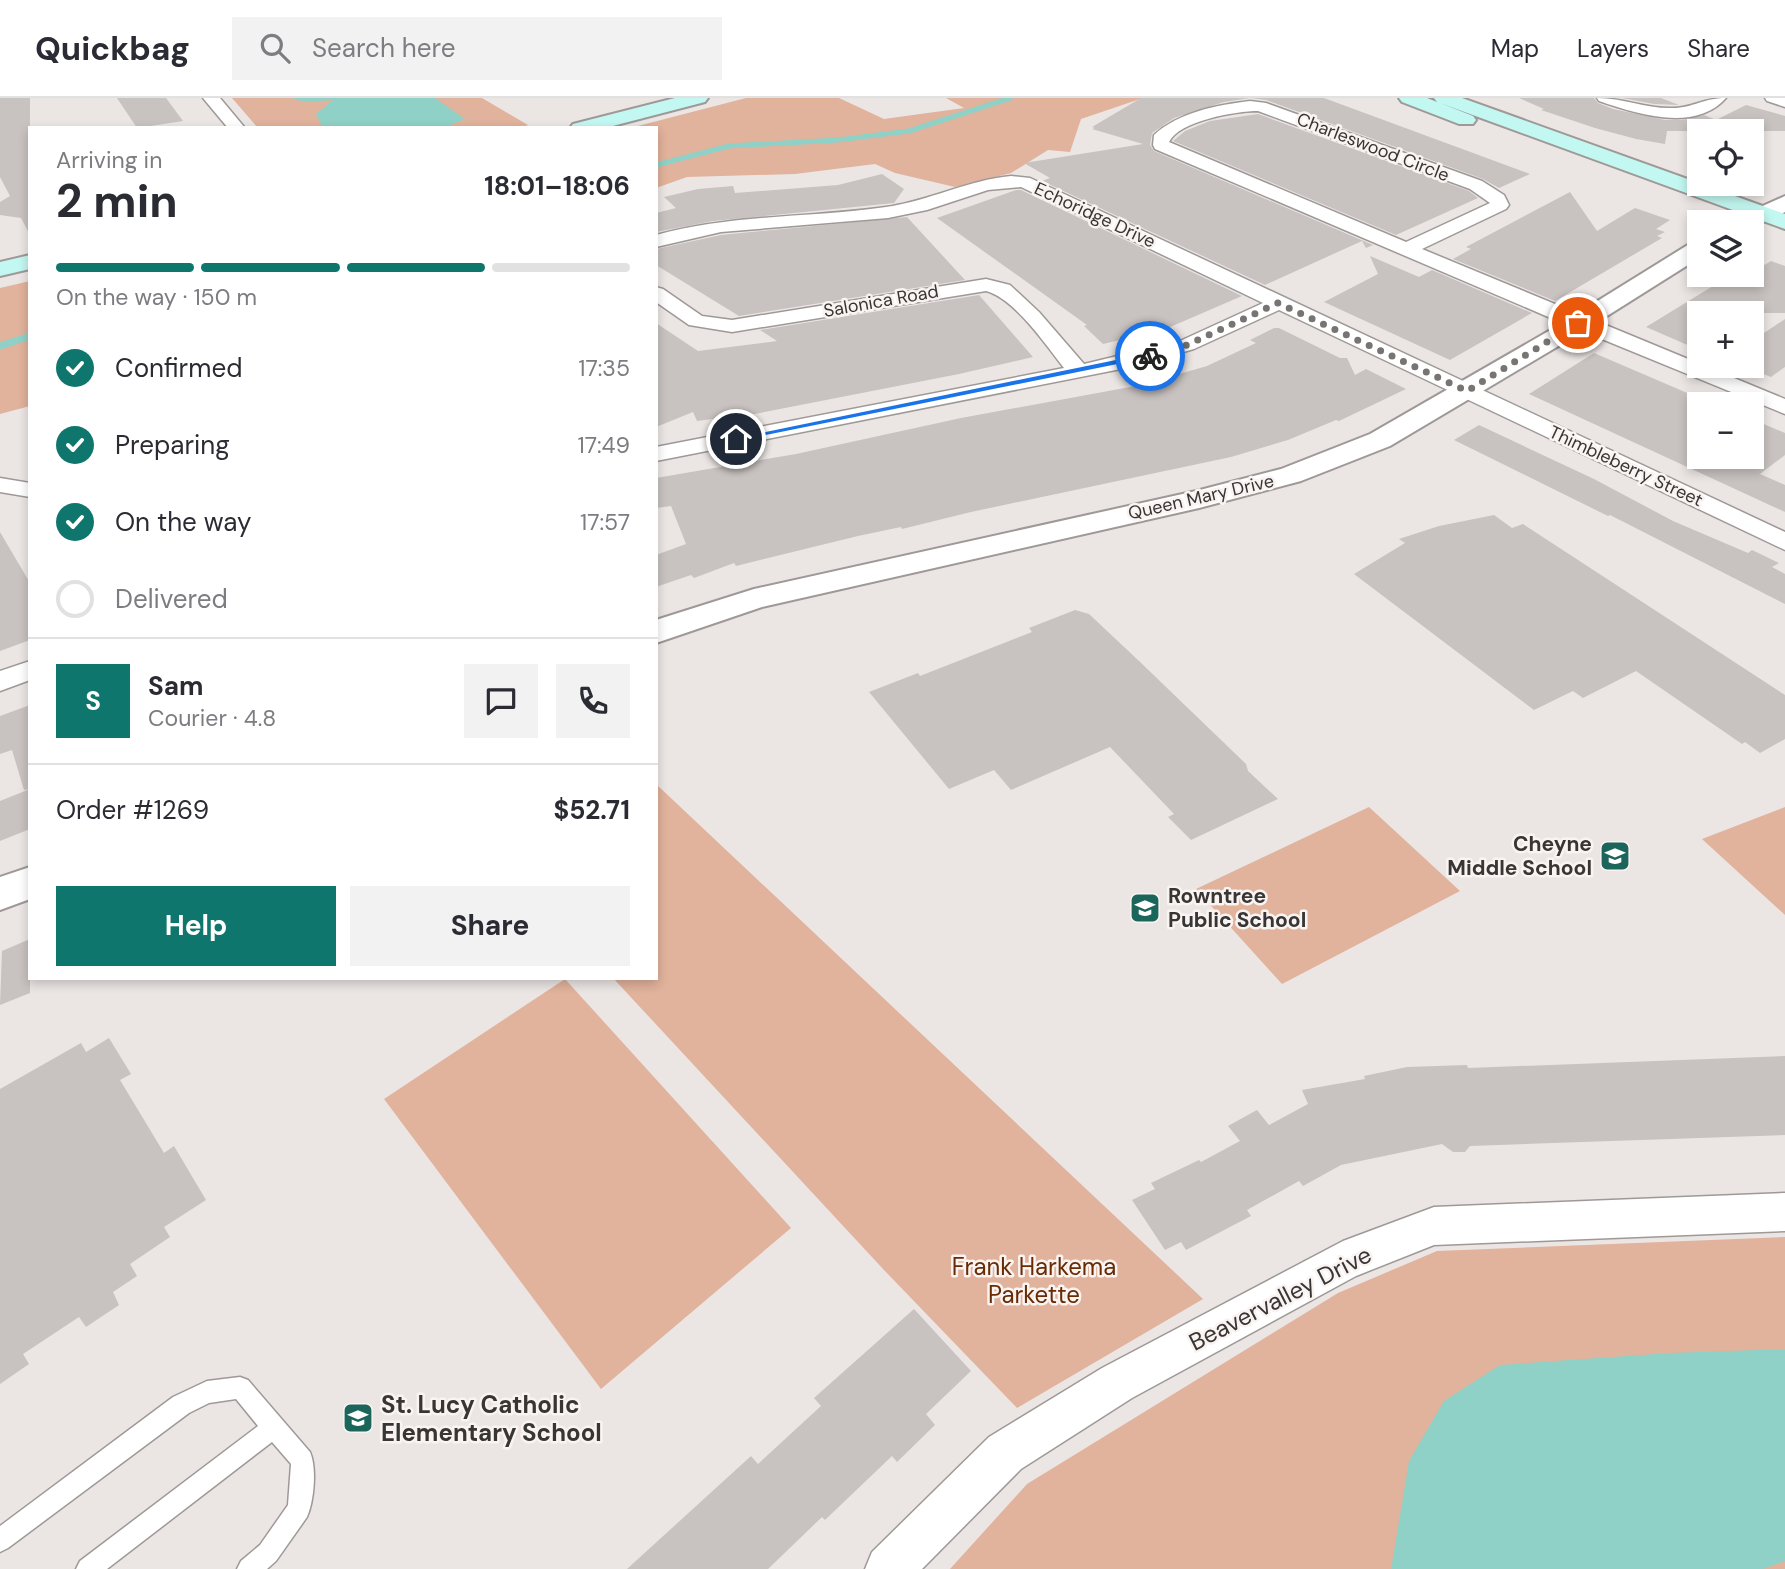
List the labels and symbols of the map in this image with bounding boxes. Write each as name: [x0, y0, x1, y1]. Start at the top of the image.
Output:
street label: Charleswood Circle: [1293, 107, 1453, 187]
street label: Echoridge Drive: [1031, 176, 1159, 254]
street label: Salonica Road: [822, 279, 940, 323]
pin: [1548, 293, 1608, 353]
courier: [1115, 321, 1185, 391]
pin: [706, 409, 766, 469]
street label: Thimbleberry Street: [1545, 420, 1707, 512]
street label: Queen Mary Drive: [1126, 469, 1276, 525]
place label: Cheyne Middle School: [1447, 830, 1592, 882]
school or university icon: Cheyne Middle School: [1598, 839, 1632, 873]
place label: Rowntree Public School: [1168, 882, 1306, 934]
school or university icon: Rowntree Public School: [1128, 891, 1162, 925]
street label: Beavervalley Drive: [1184, 1239, 1376, 1357]
park label: Frank Harkema Parkette: [952, 1251, 1116, 1310]
place label: St. Lucy Catholic Elementary School: [381, 1389, 602, 1448]
school or university icon: St. Lucy Catholic Elementary School: [341, 1401, 375, 1435]

